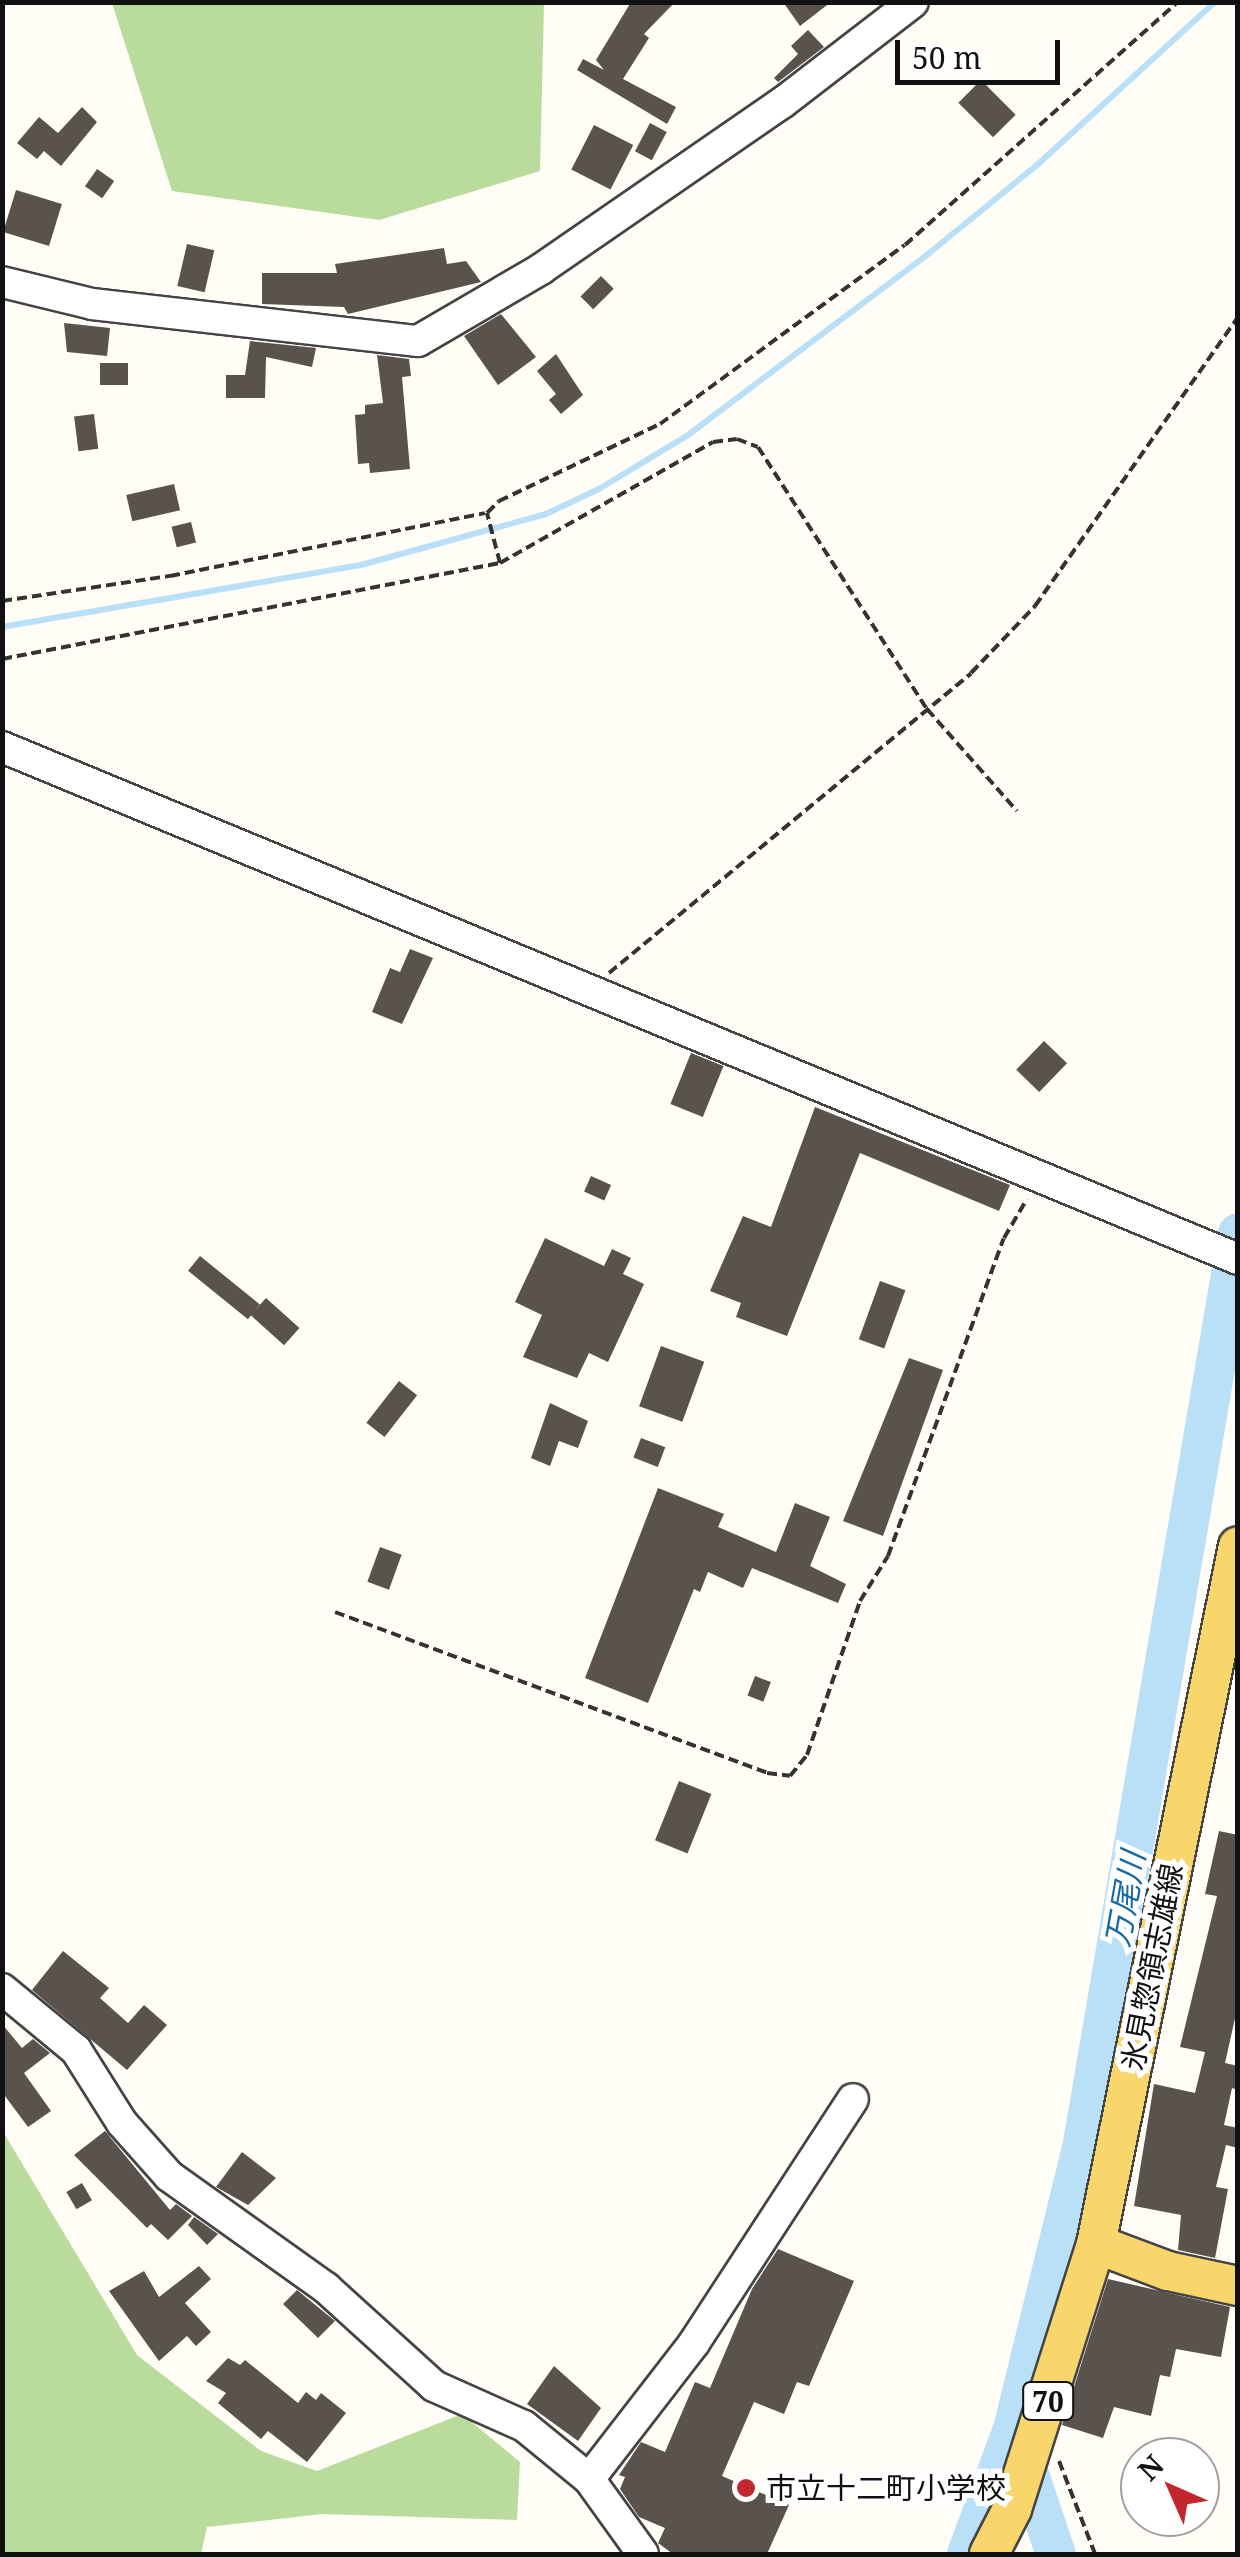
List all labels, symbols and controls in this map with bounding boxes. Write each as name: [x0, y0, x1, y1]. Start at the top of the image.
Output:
scale bar: [900, 20, 1065, 82]
text: 50 m: [912, 37, 982, 78]
water label: 万尾川: [1098, 1848, 1152, 1950]
street label: 氷見惣領志雄線: [1114, 1860, 1190, 2074]
road number: 70: [1020, 2378, 1076, 2424]
north arrow: [1120, 2437, 1220, 2537]
text: N: [1129, 2446, 1171, 2488]
place label: 市立十二町小学校: [766, 2470, 1006, 2506]
marker: 市立十二町小学校: [735, 2477, 757, 2499]

